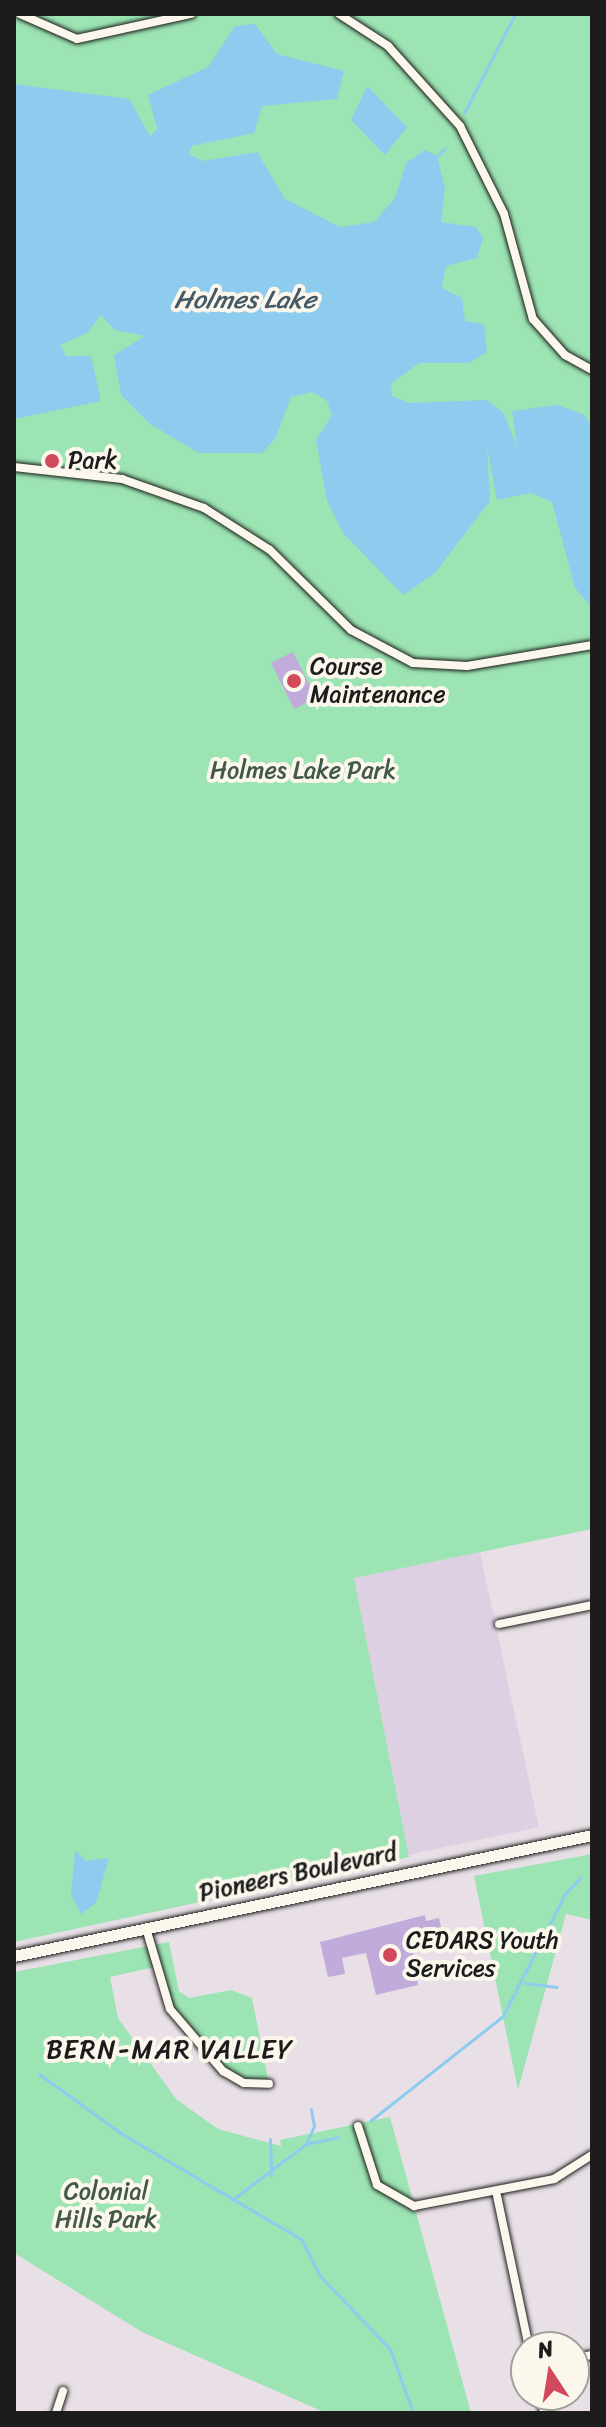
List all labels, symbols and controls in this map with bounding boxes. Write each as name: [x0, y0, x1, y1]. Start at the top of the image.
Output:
water label: Holmes Lake: [174, 284, 316, 316]
place label: Park: [68, 447, 117, 475]
marker: Park: [43, 452, 61, 470]
place label: Course Maintenance: [310, 653, 446, 709]
marker: Course Maintenance: [285, 672, 303, 690]
park label: Holmes Lake Park: [210, 757, 396, 785]
street label: Pioneers Boulevard: [197, 1838, 399, 1908]
place label: CEDARS Youth Services: [406, 1927, 559, 1983]
marker: CEDARS Youth Services: [381, 1946, 399, 1964]
district label: BERN-MAR VALLEY: [46, 2034, 294, 2066]
park label: Colonial Hills Park: [55, 2178, 157, 2234]
text: N: [534, 2328, 557, 2370]
north arrow: [510, 2331, 590, 2411]

